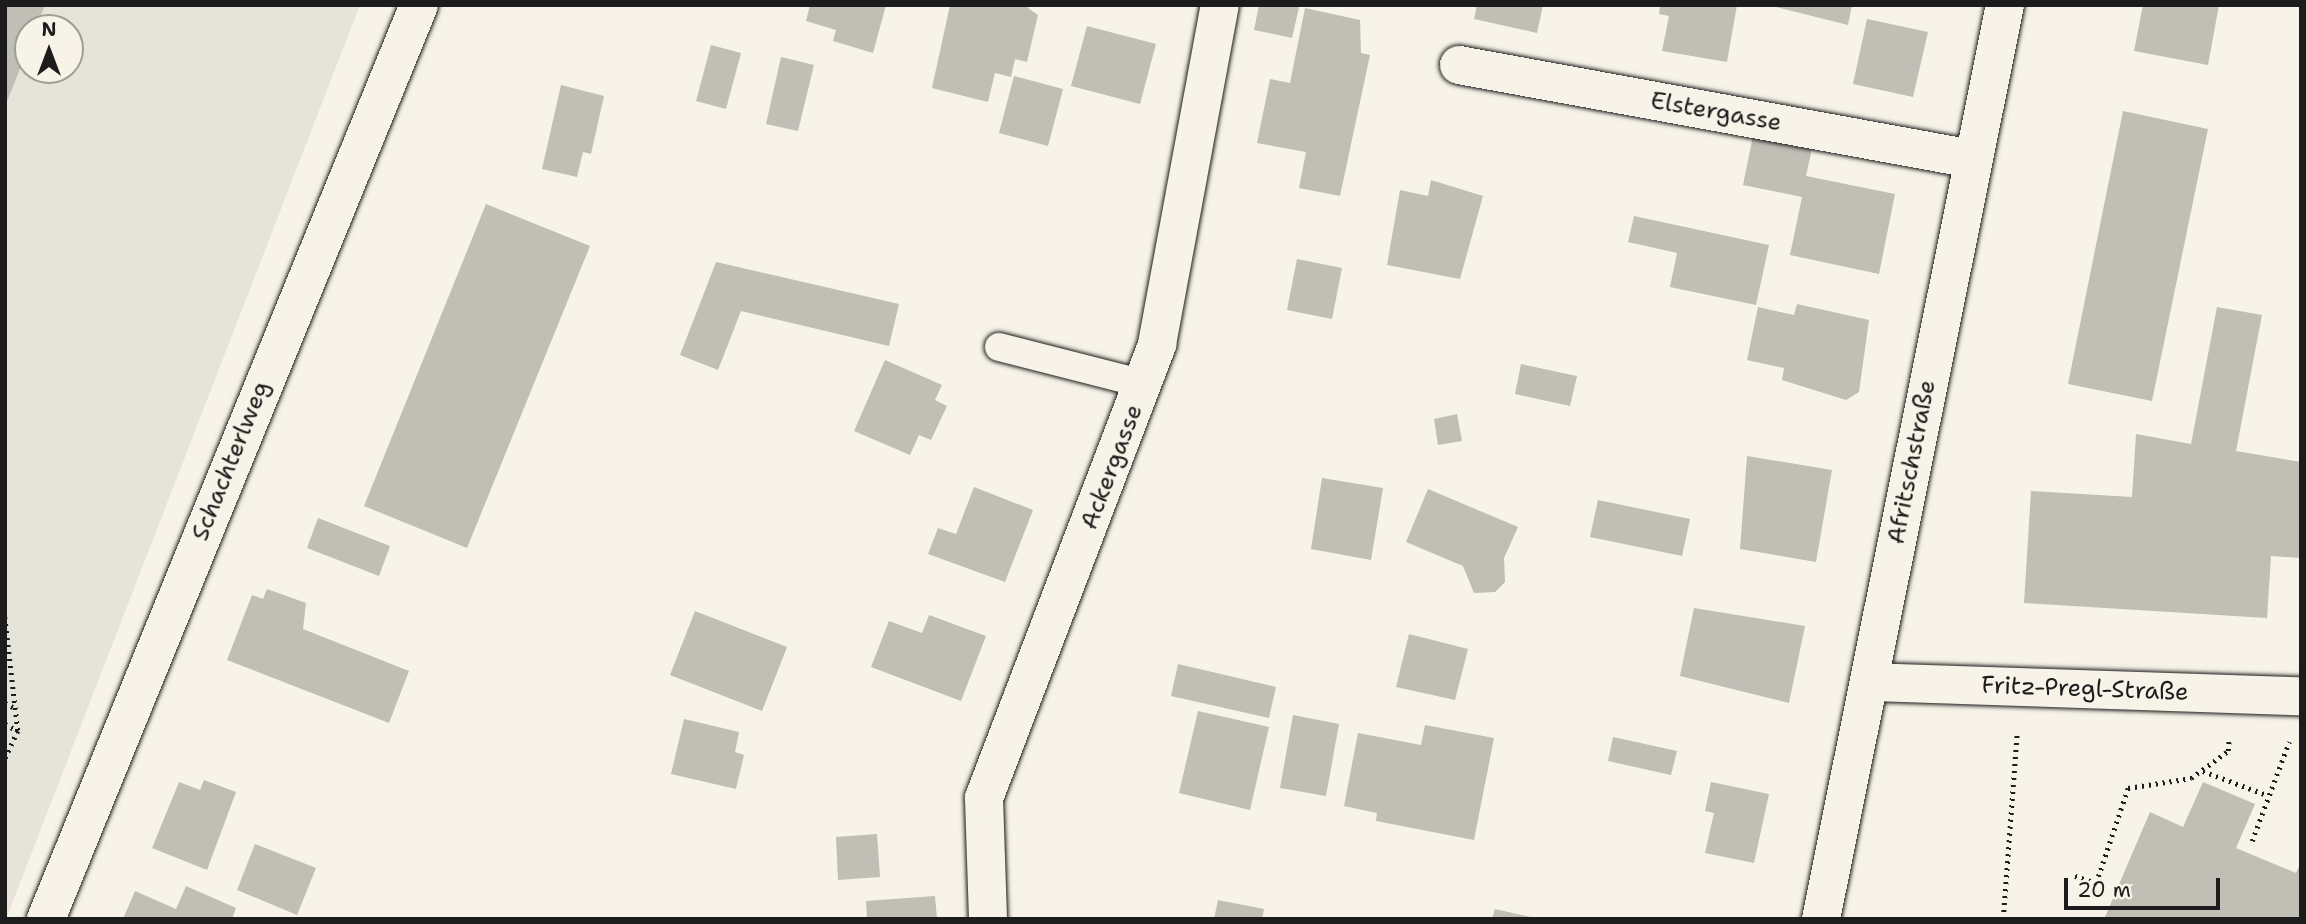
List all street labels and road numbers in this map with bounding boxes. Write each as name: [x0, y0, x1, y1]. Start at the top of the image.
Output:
street label: Elstergasse: [1648, 86, 1784, 138]
street label: Schachterlweg: [186, 377, 276, 545]
street label: Afritschstraße: [1882, 377, 1942, 547]
street label: Ackergasse: [1075, 400, 1149, 534]
street label: Fritz-Pregl-Straße: [1981, 671, 2189, 707]

